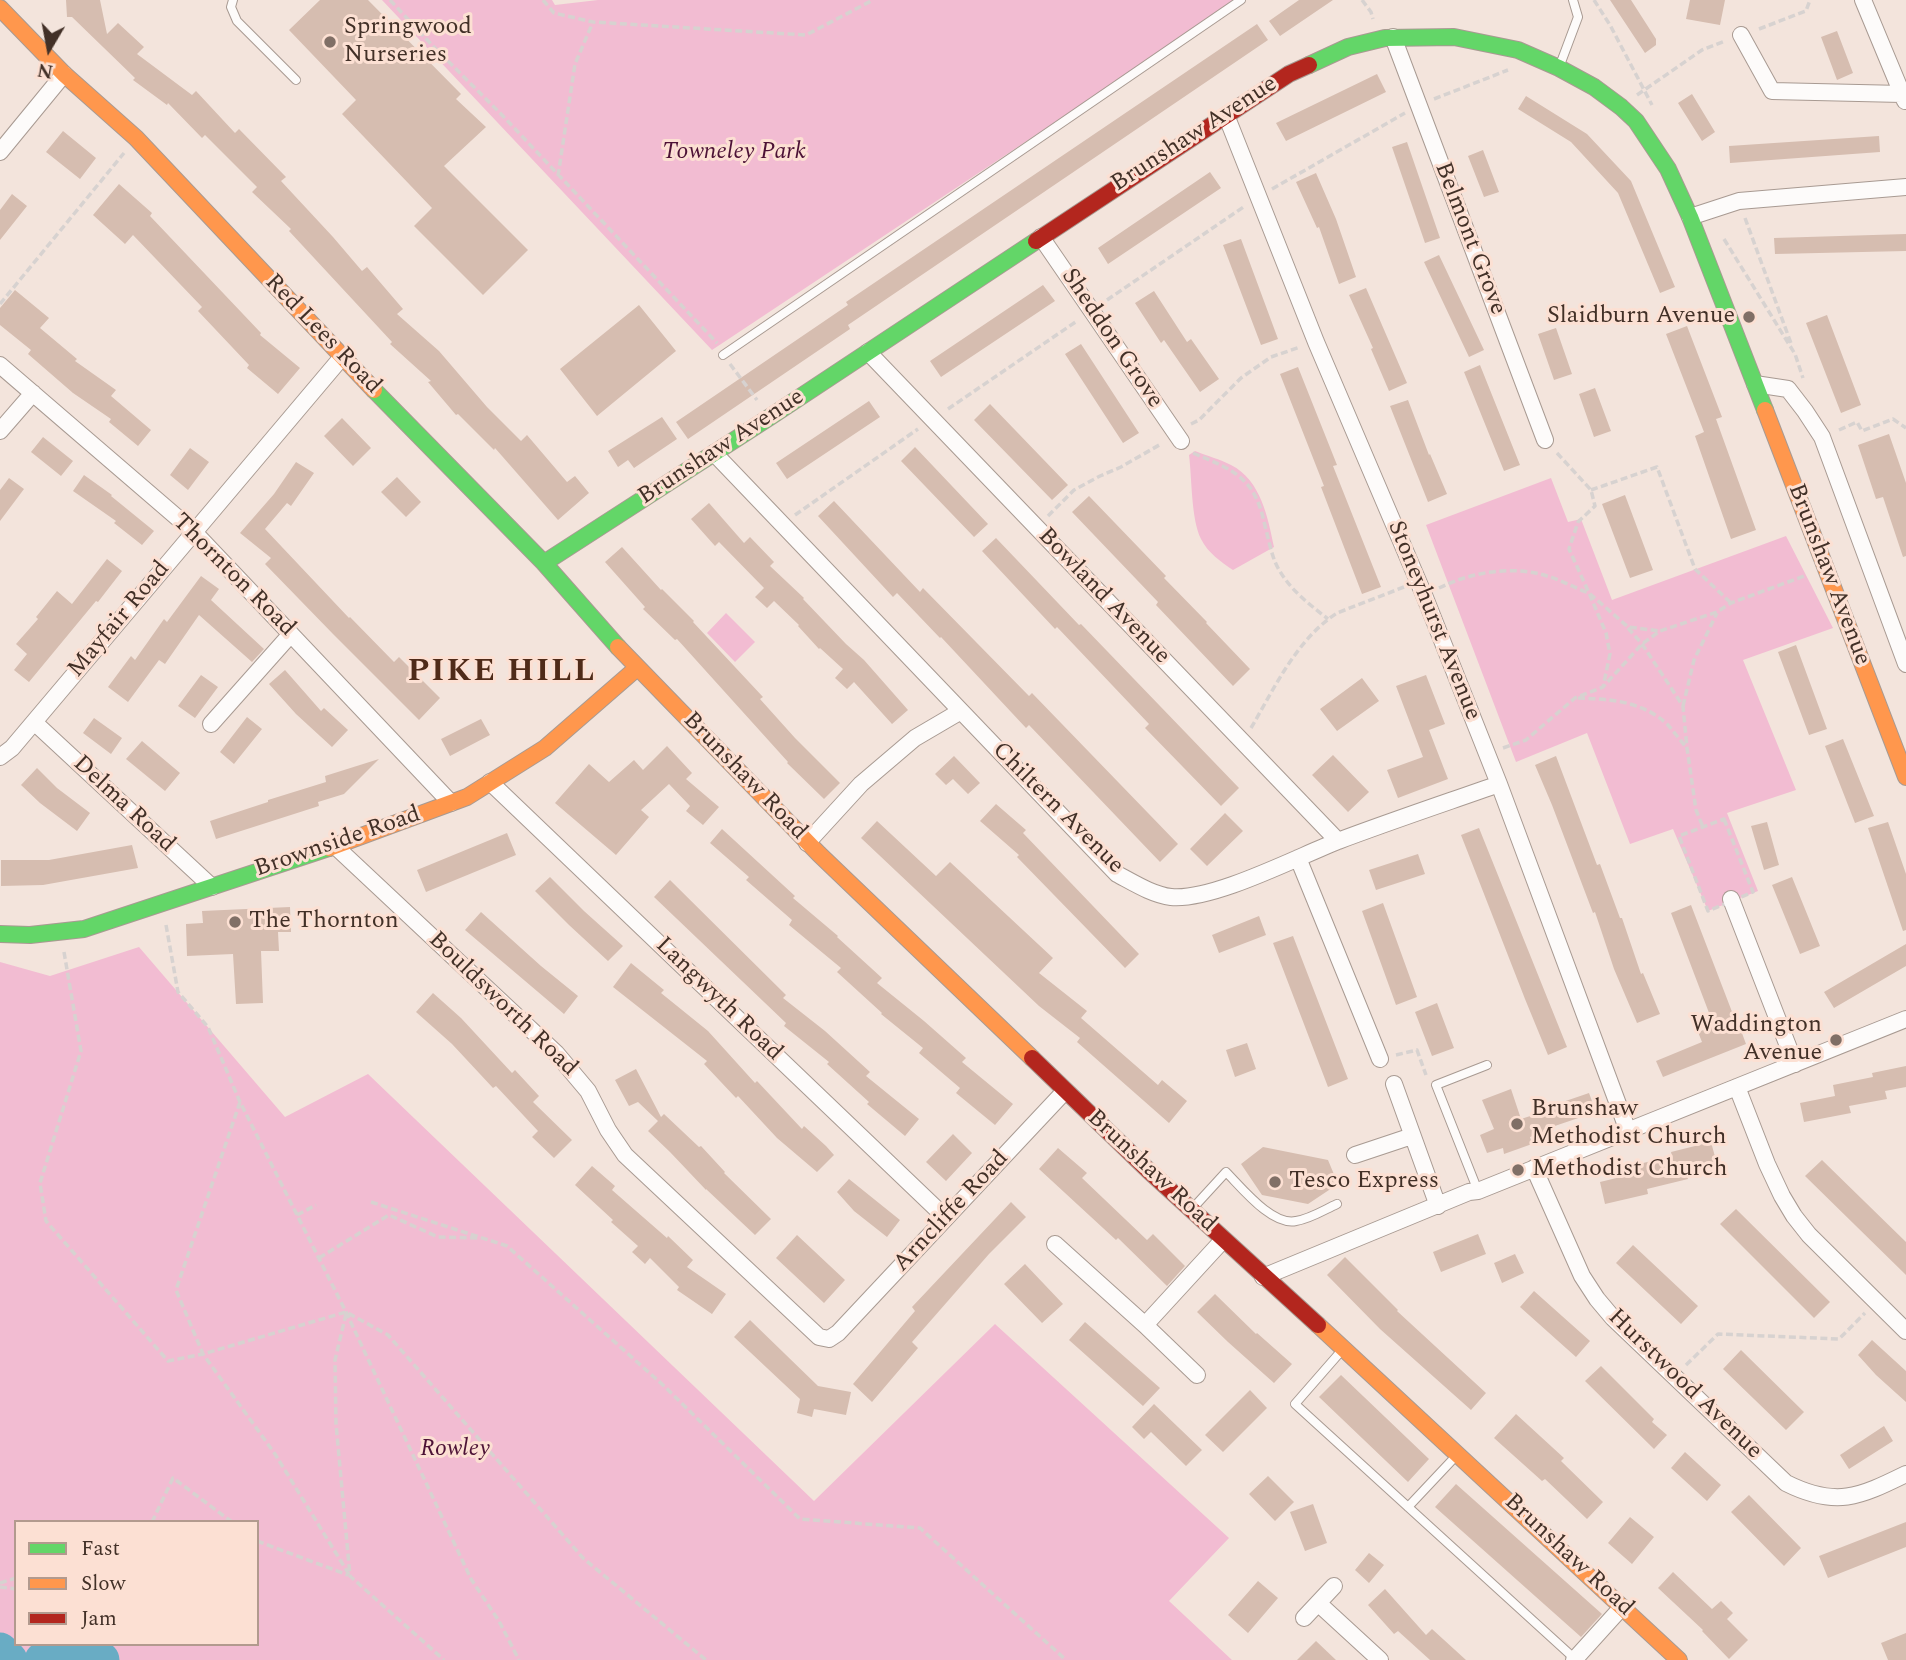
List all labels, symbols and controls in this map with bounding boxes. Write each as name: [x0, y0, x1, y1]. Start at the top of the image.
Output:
north arrow: [14, 14, 84, 84]
place label: Springwood Nurseries: [344, 14, 472, 70]
marker: Springwood Nurseries: [322, 34, 338, 50]
text: N: [35, 55, 55, 86]
street label: Brunshaw Avenue: [1107, 71, 1283, 199]
park label: Towneley Park: [662, 139, 806, 167]
street label: Belmont Grove: [1427, 159, 1511, 319]
street label: Sheddon Grove: [1054, 264, 1168, 414]
street label: Red Lees Road: [258, 269, 386, 401]
place label: Slaidburn Avenue: [1547, 303, 1735, 331]
marker: Slaidburn Avenue: [1741, 309, 1757, 325]
street label: Brunshaw Avenue: [634, 384, 810, 512]
street label: Brunshaw Avenue: [1780, 480, 1876, 670]
street label: Thornton Road: [165, 508, 301, 644]
street label: Stoneyhurst Avenue: [1380, 517, 1486, 725]
street label: Bowland Avenue: [1031, 523, 1175, 671]
street label: Mayfair Road: [63, 556, 177, 684]
district label: PIKE HILL: [409, 655, 595, 693]
street label: Brunshaw Road: [676, 707, 812, 847]
street label: Chiltern Avenue: [985, 737, 1129, 881]
street label: Delma Road: [66, 750, 180, 860]
street label: Brownside Road: [251, 801, 425, 885]
place label: The Thornton: [249, 908, 399, 936]
marker: The Thornton: [227, 914, 243, 930]
street label: Bouldsworth Road: [421, 926, 583, 1084]
street label: Langwyth Road: [648, 932, 788, 1068]
place label: Waddington Avenue: [1690, 1012, 1822, 1068]
marker: Waddington Avenue: [1828, 1032, 1844, 1048]
place label: Brunshaw Methodist Church: [1531, 1096, 1727, 1152]
street label: Brunshaw Road: [1080, 1105, 1222, 1239]
marker: Brunshaw Methodist Church: [1509, 1116, 1525, 1132]
street label: Arncliffe Road: [888, 1145, 1016, 1279]
place label: Methodist Church: [1532, 1156, 1728, 1184]
marker: Methodist Church: [1510, 1162, 1526, 1178]
place label: Tesco Express: [1289, 1168, 1439, 1196]
marker: Tesco Express: [1267, 1174, 1283, 1190]
street label: Hurstwood Avenue: [1601, 1304, 1767, 1466]
park label: Rowley: [420, 1436, 490, 1464]
street label: Brunshaw Road: [1497, 1489, 1639, 1623]
legend: [14, 1520, 259, 1646]
text: Fast: [81, 1533, 120, 1565]
text: Slow: [81, 1568, 125, 1600]
text: Jam: [81, 1603, 117, 1635]

